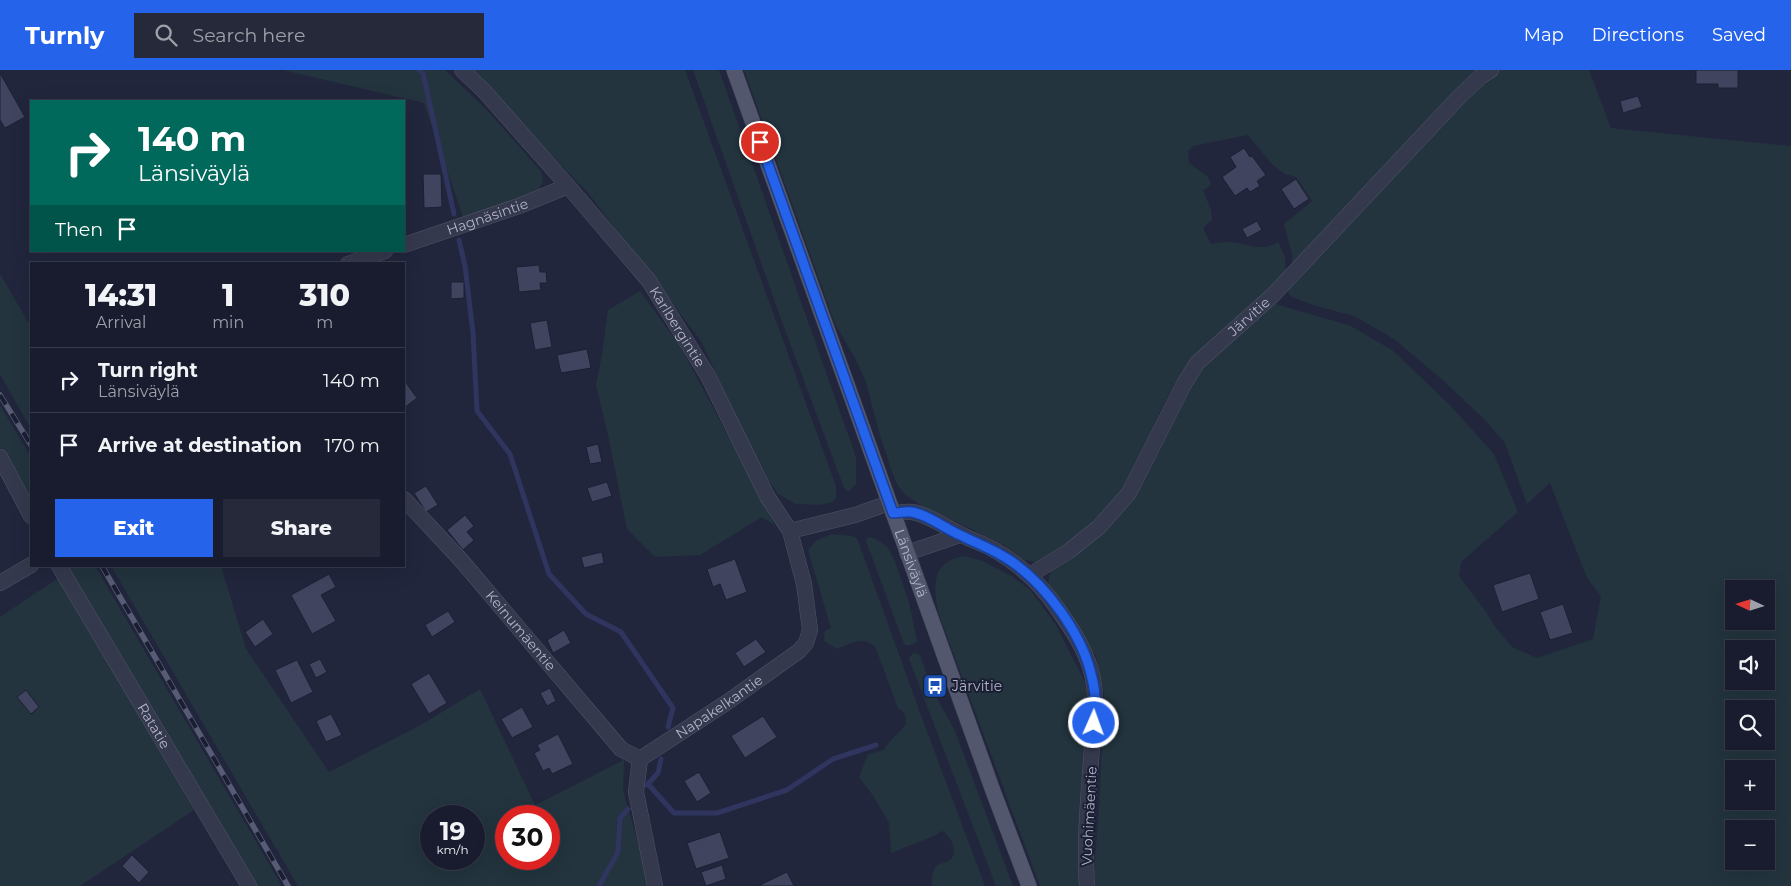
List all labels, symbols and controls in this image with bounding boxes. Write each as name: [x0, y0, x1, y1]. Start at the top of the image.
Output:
search box: [134, 13, 484, 58]
text: Turnly: [25, 21, 104, 50]
icon: search: [152, 21, 180, 49]
text: Search here: [192, 24, 305, 47]
text: Map: [1524, 24, 1564, 46]
text: Directions: [1592, 24, 1684, 46]
text: Saved: [1712, 24, 1766, 46]
text: 140 m: [138, 117, 246, 160]
icon: right: [55, 120, 120, 185]
pin: [739, 121, 781, 163]
icon: arrive: [746, 128, 774, 156]
text: Länsiväylä: [138, 160, 250, 187]
street label: Hagnäsintie: [444, 194, 531, 239]
icon: arrive: [113, 215, 141, 243]
text: Then: [55, 218, 103, 241]
text: 14:31: [85, 277, 157, 314]
text: 1: [222, 277, 234, 314]
text: 310: [299, 277, 350, 314]
street label: Karlbergintie: [646, 283, 709, 370]
street label: Järvitie: [1223, 293, 1274, 341]
text: Arrival: [96, 313, 146, 332]
text: min: [212, 313, 244, 332]
text: m: [316, 313, 333, 332]
text: Turn right: [98, 359, 198, 382]
icon: right: [55, 366, 83, 394]
text: 140 m: [323, 369, 380, 392]
text: Länsiväylä: [98, 382, 180, 401]
icon: arrive: [55, 431, 83, 459]
text: Arrive at destination: [98, 434, 302, 457]
text: 170 m: [325, 434, 380, 457]
button: Exit: [55, 499, 213, 557]
button: Share: [223, 499, 380, 557]
street label: Länsiväylä: [891, 526, 932, 600]
north arrow: [1725, 580, 1775, 630]
map controls: [1725, 580, 1775, 870]
street label: Keinumäentie: [482, 587, 560, 674]
button: sound: [1725, 640, 1775, 690]
street label: Napakelkantie: [672, 671, 766, 743]
bus stop icon: Järvitie: [922, 673, 948, 699]
place label: Järvitie: [951, 677, 1002, 695]
position arrow: [1067, 696, 1119, 748]
street label: Ratatie: [133, 700, 174, 752]
button: search: [1725, 700, 1775, 750]
button: +: [1725, 760, 1775, 810]
street label: Vuohimäentie: [1077, 766, 1101, 866]
speed limit sign: 30: [495, 805, 560, 870]
text: 19: [440, 816, 465, 846]
button: −: [1725, 820, 1775, 870]
text: km/h: [436, 842, 469, 857]

